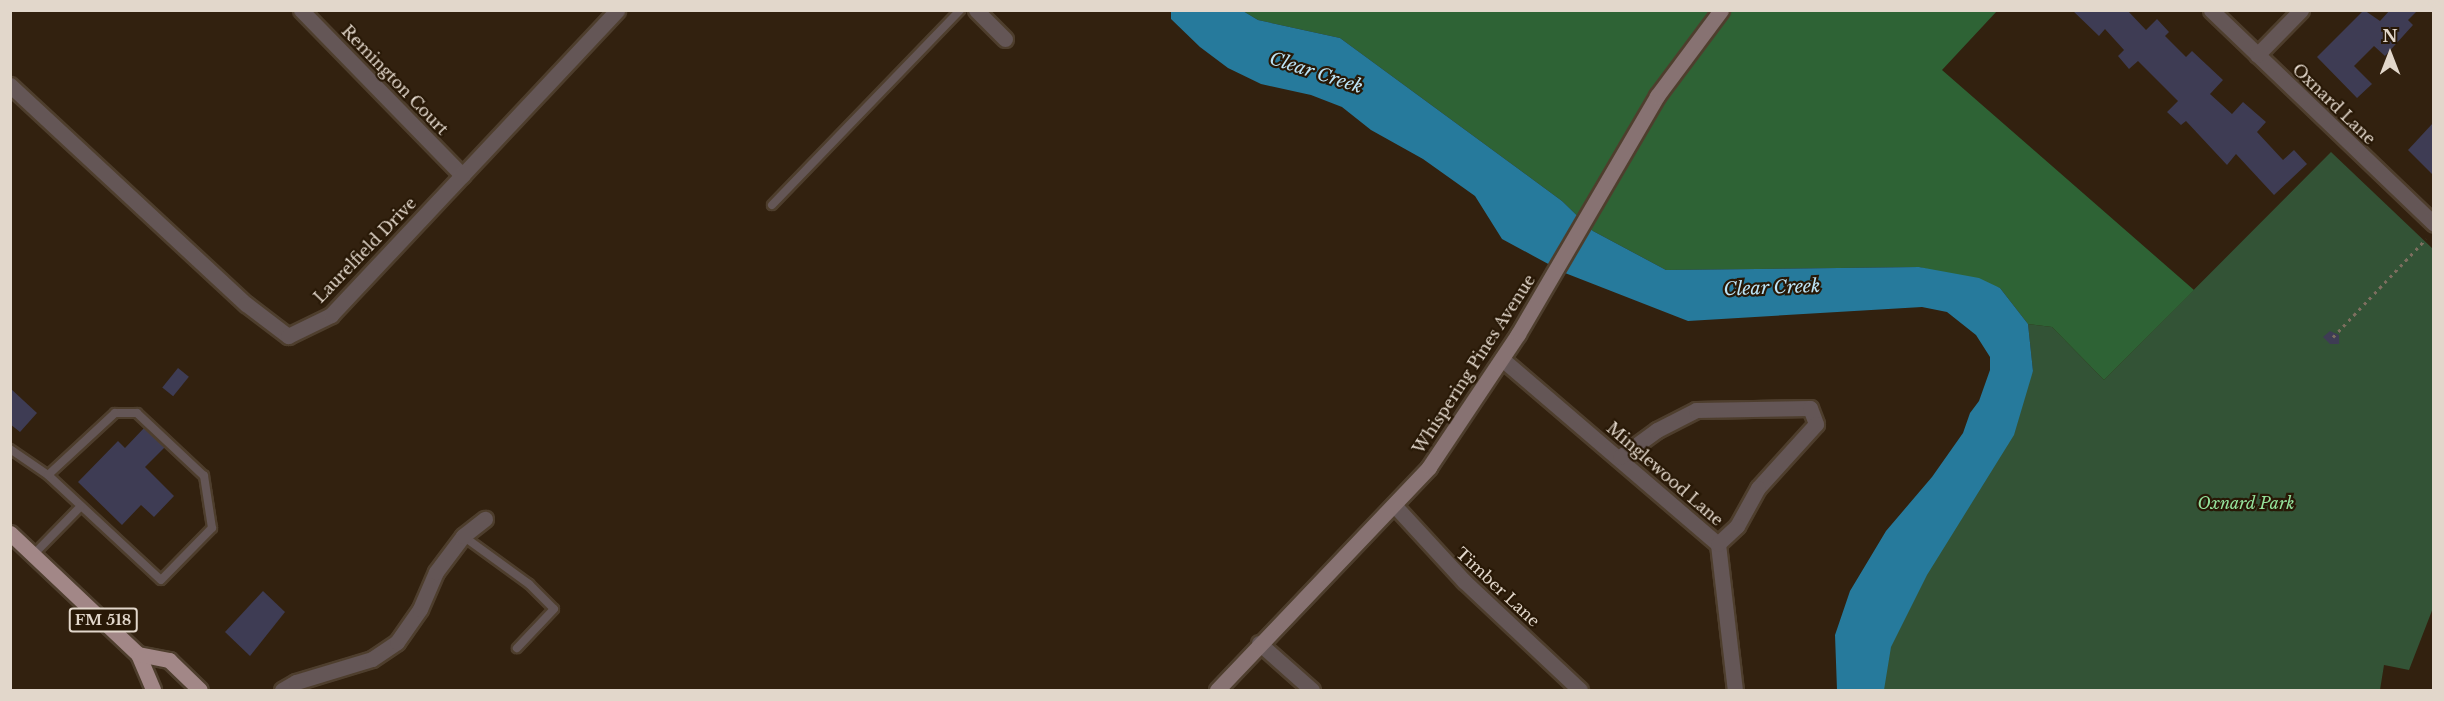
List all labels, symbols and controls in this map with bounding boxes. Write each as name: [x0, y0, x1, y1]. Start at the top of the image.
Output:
street label: Remington Court: [338, 21, 452, 139]
north arrow: [2360, 24, 2420, 84]
text: N: [2382, 26, 2398, 46]
water label: Clear Creek: [1266, 48, 1366, 98]
street label: Oxnard Lane: [2289, 60, 2379, 148]
street label: Laurelfield Drive: [310, 193, 420, 307]
street label: Whispering Pines Avenue: [1409, 270, 1539, 458]
water label: Clear Creek: [1723, 276, 1821, 300]
street label: Minglewood Lane: [1603, 418, 1727, 530]
park label: Oxnard Park: [2197, 493, 2295, 513]
street label: Timber Lane: [1452, 543, 1544, 631]
road number: FM 518: [68, 608, 138, 632]

